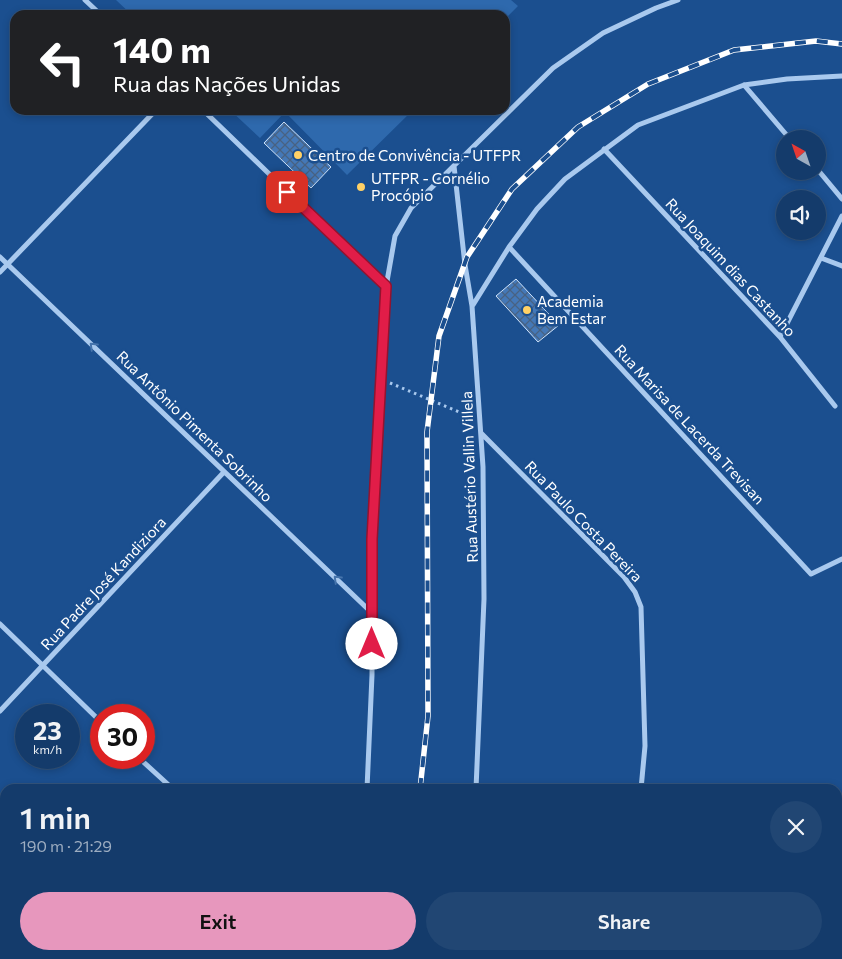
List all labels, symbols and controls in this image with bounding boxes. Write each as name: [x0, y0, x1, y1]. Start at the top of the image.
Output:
text: 140 m: [113, 27, 211, 70]
icon: left: [30, 30, 95, 95]
text: Rua das Nações Unidas: [113, 70, 341, 97]
north arrow: [776, 130, 826, 180]
map controls: [776, 130, 826, 240]
place label: Centro de Convivência - UTFPR: [308, 146, 521, 164]
marker: Centro de Convivência - UTFPR: [292, 149, 304, 161]
place label: UTFPR - Cornélio Procópio: [371, 169, 490, 204]
pin: [266, 171, 308, 213]
icon: arrive: [273, 178, 301, 206]
marker: UTFPR - Cornélio Procópio: [355, 181, 367, 193]
button: sound: [776, 190, 826, 240]
street label: Rua Joaquim dias Castanho: [662, 194, 800, 340]
place label: Academia Bem Estar: [537, 292, 606, 327]
marker: Academia Bem Estar: [521, 304, 533, 316]
street label: Rua Marisa de Lacerda Trevisan: [611, 341, 769, 507]
one-way arrow: [89, 343, 98, 352]
street label: Rua Antônio Pimenta Sobrinho: [113, 347, 277, 505]
street label: Rua Austério Vallin Villela: [457, 391, 481, 563]
street label: Rua Paulo Costa Pereira: [521, 457, 647, 585]
street label: Rua Padre José Kandiziora: [37, 513, 169, 653]
one-way arrow: [333, 576, 342, 585]
position arrow: [345, 617, 397, 669]
speed limit sign: 30: [90, 704, 155, 769]
text: 23: [33, 715, 62, 745]
text: km/h: [33, 742, 62, 756]
text: 1 min: [20, 798, 91, 835]
button: close: [770, 801, 822, 853]
text: 190 m · 21:29: [20, 836, 112, 855]
button: Exit: [20, 892, 416, 950]
button: Share: [426, 892, 822, 950]

